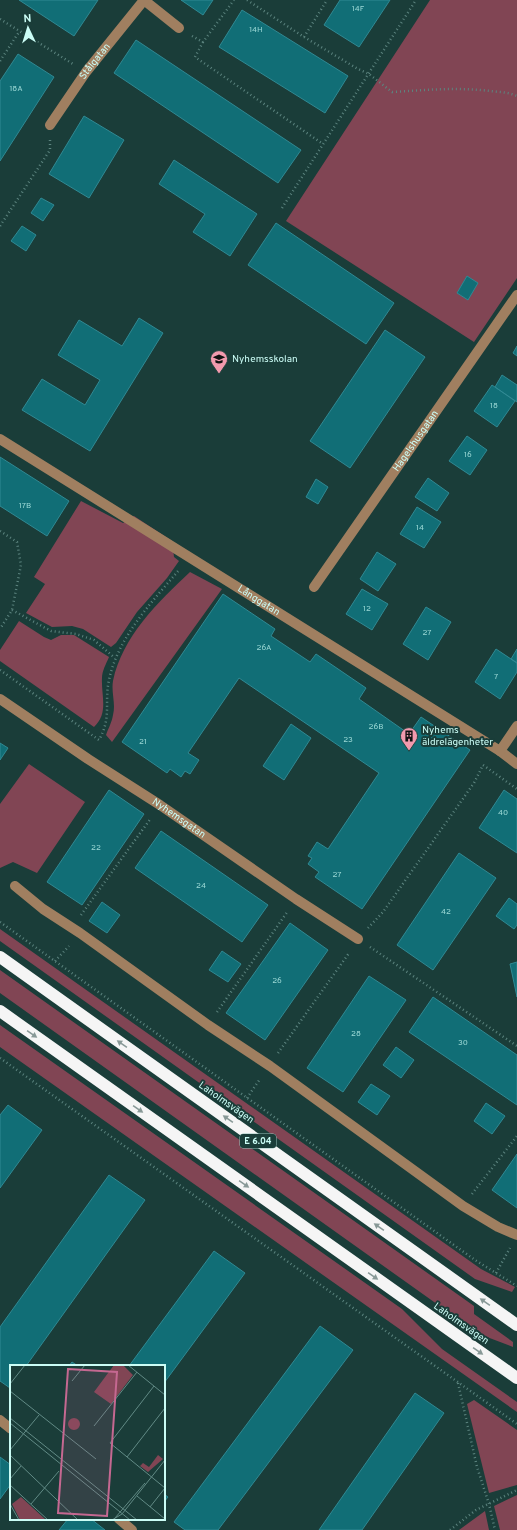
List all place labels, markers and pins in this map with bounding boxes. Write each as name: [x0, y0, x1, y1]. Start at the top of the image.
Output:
school or university icon: Nyhemsskolan: [209, 349, 229, 374]
place label: Nyhemsskolan: [232, 353, 298, 366]
place label: Nyhems äldrelägenheter: [422, 724, 493, 749]
building icon: Nyhems äldrelägenheter: [399, 726, 419, 751]

